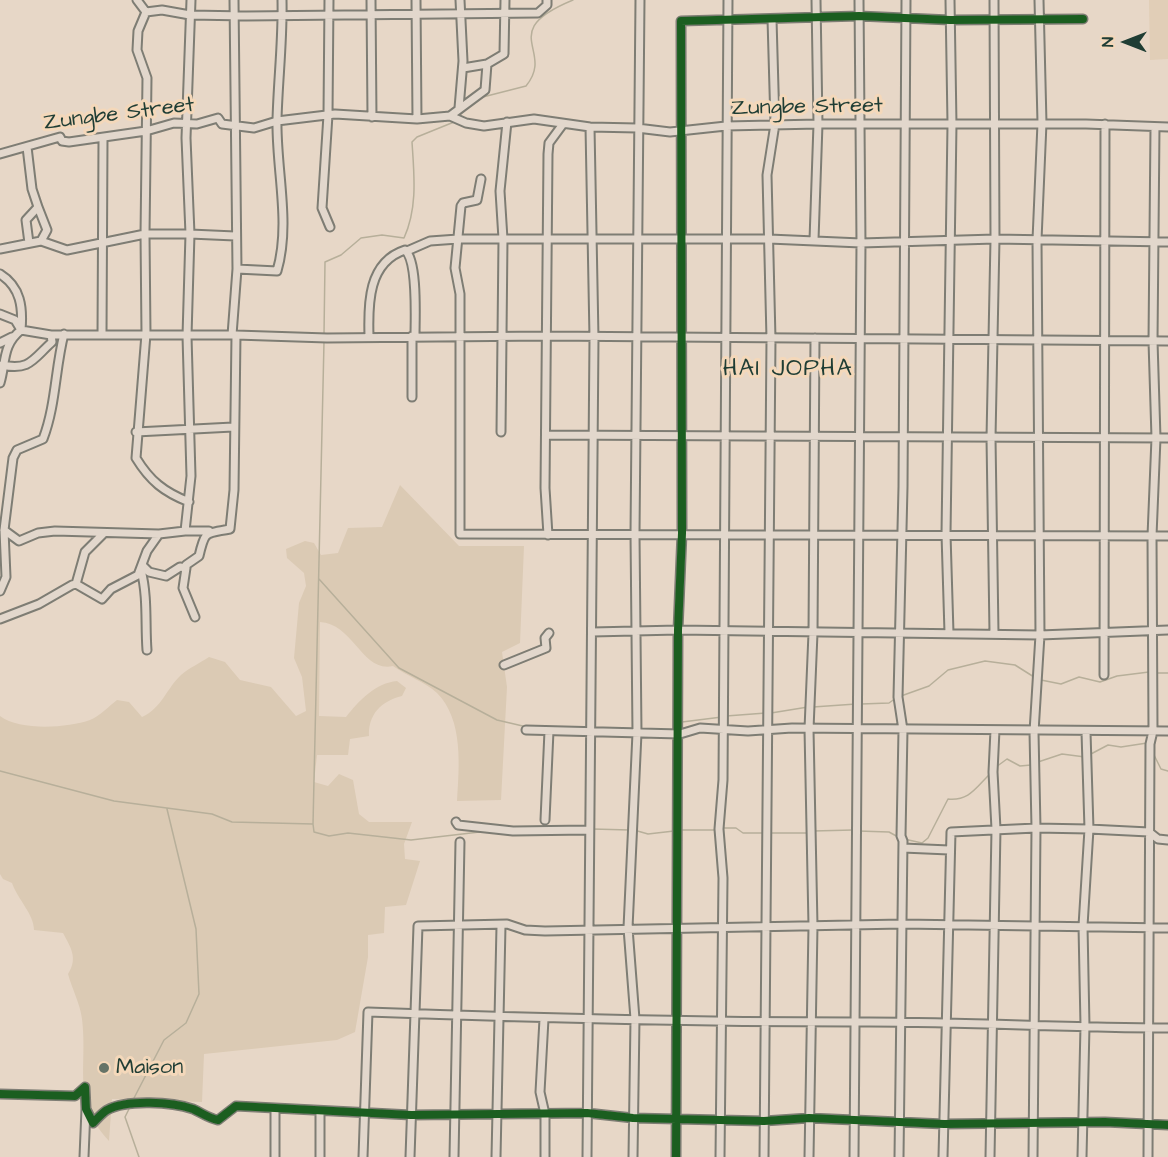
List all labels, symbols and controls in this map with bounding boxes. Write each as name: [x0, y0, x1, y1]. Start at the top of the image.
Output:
north arrow: [1096, 12, 1156, 72]
text: N: [1097, 37, 1119, 47]
street label: Zungbe Street: [42, 93, 196, 137]
street label: Zungbe Street: [731, 93, 883, 123]
district label: HAI JOPHA: [723, 356, 853, 384]
place label: Maison: [116, 1055, 183, 1081]
marker: Maison: [97, 1061, 111, 1075]

